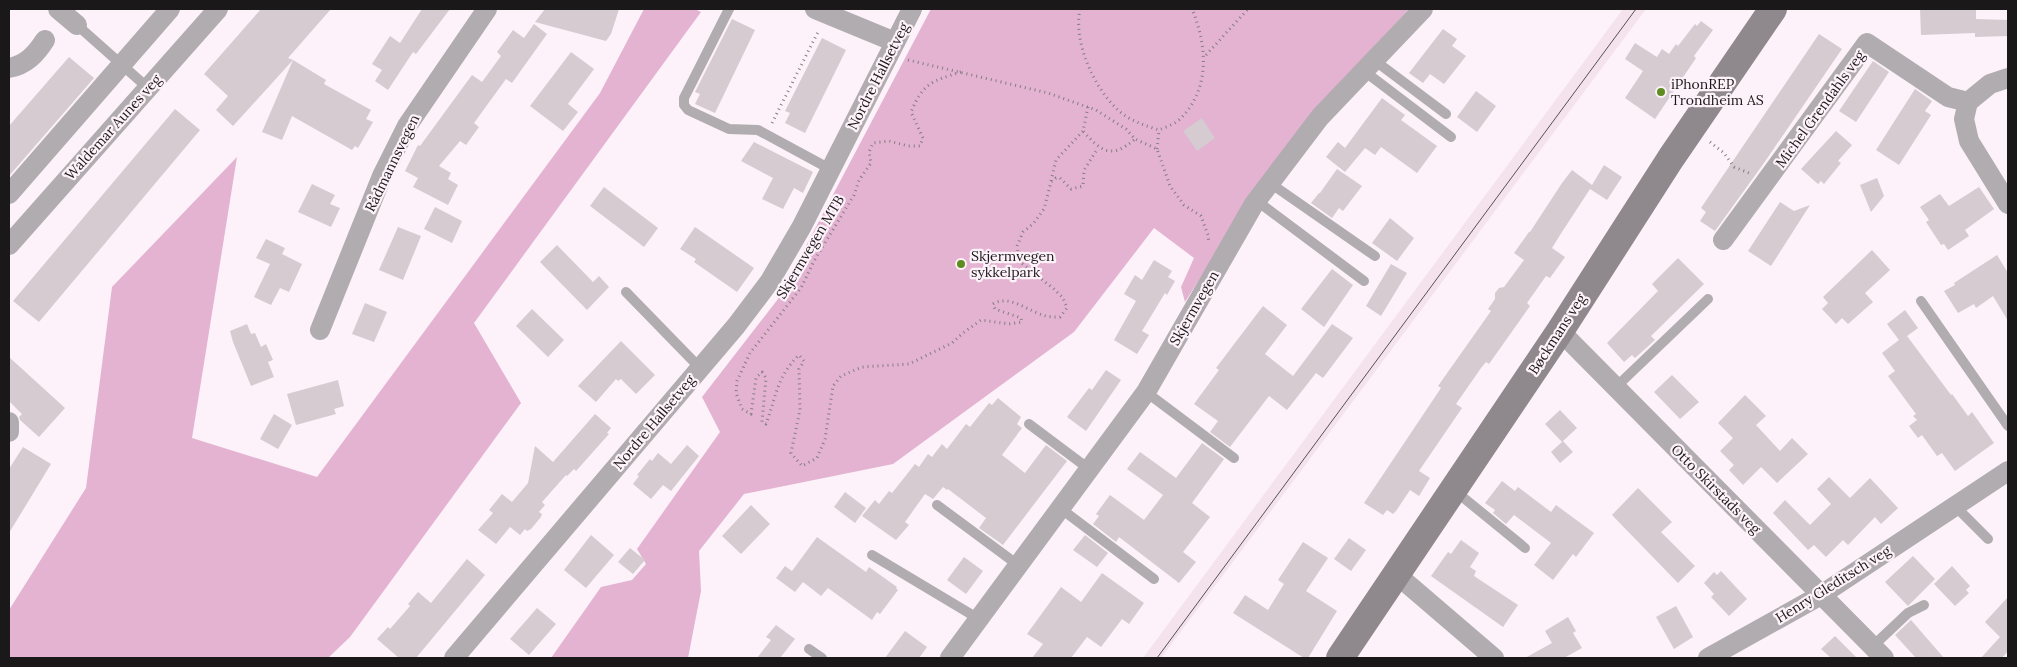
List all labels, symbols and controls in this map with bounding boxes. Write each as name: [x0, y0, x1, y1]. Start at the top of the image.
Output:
street label: Nordre Hallsetveg: [843, 19, 913, 133]
street label: Michel Grendahls veg: [1771, 47, 1869, 171]
street label: Waldemar Aunes veg: [61, 70, 165, 183]
place label: iPhonREP Trondheim AS: [1671, 75, 1764, 109]
marker: iPhonREP Trondheim AS: [1655, 86, 1667, 98]
street label: Rådmannsvegen: [361, 111, 424, 215]
street label: Skjermvegen MTB: [772, 192, 848, 302]
place label: Skjermvegen sykkelpark: [971, 247, 1055, 281]
marker: Skjermvegen sykkelpark: [955, 258, 967, 270]
street label: Skjermvegen: [1165, 267, 1223, 349]
street label: Bøckmans veg: [1524, 290, 1590, 378]
street label: Nordre Hallsetveg: [609, 371, 699, 473]
street label: Otto Skirstads veg: [1667, 440, 1765, 538]
street label: Henry Gleditsch veg: [1772, 541, 1894, 627]

